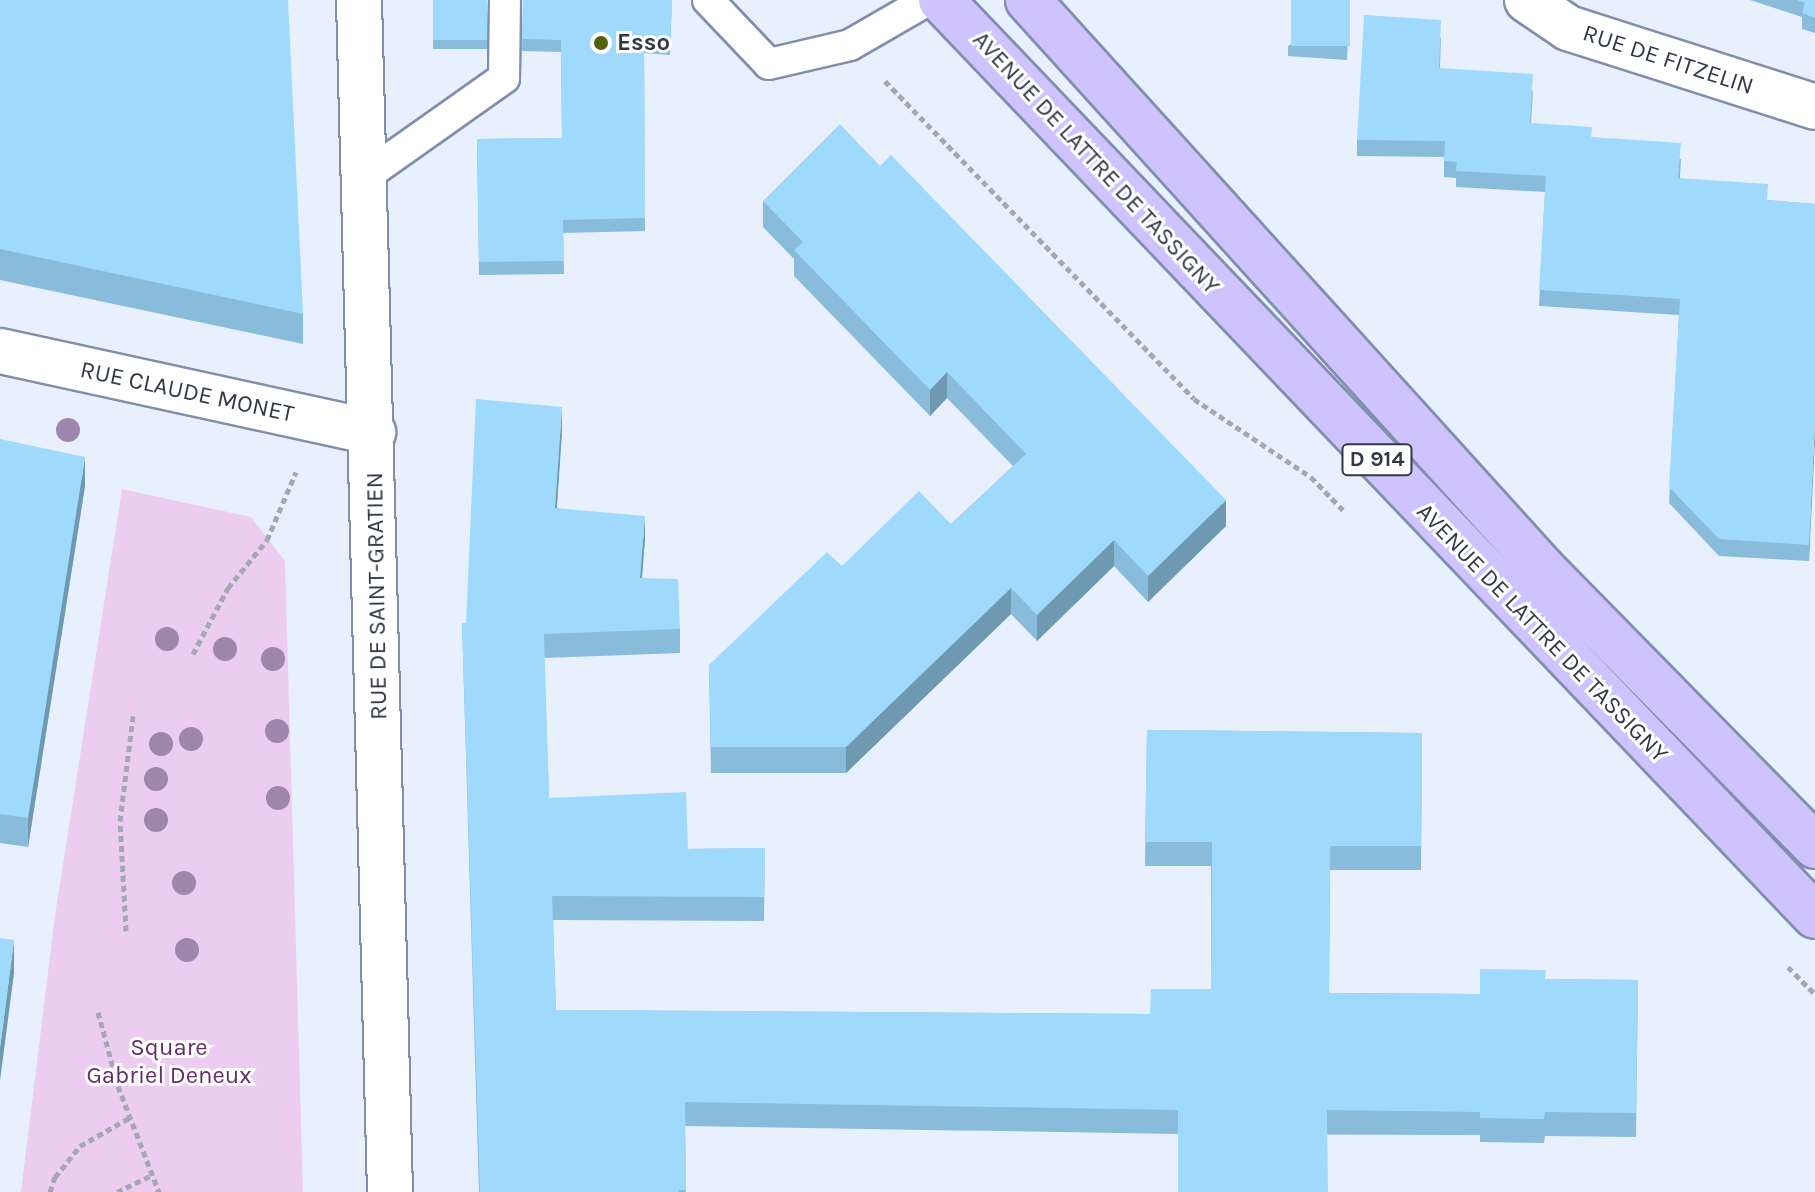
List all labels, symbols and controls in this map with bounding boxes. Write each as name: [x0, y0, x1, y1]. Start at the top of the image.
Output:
street label: RUE DE FITZELIN: [1579, 19, 1757, 101]
street label: AVENUE DE LATTRE DE TASSIGNY: [966, 26, 1226, 300]
place label: Esso: [617, 29, 670, 57]
marker: Esso: [592, 34, 610, 52]
street label: RUE CLAUDE MONET: [78, 355, 296, 429]
road number: D 914: [1341, 442, 1413, 478]
street label: RUE DE SAINT-GRATIEN: [360, 472, 394, 720]
street label: AVENUE DE LATTRE DE TASSIGNY: [1410, 497, 1674, 769]
park label: Square Gabriel Deneux: [86, 1034, 252, 1090]

